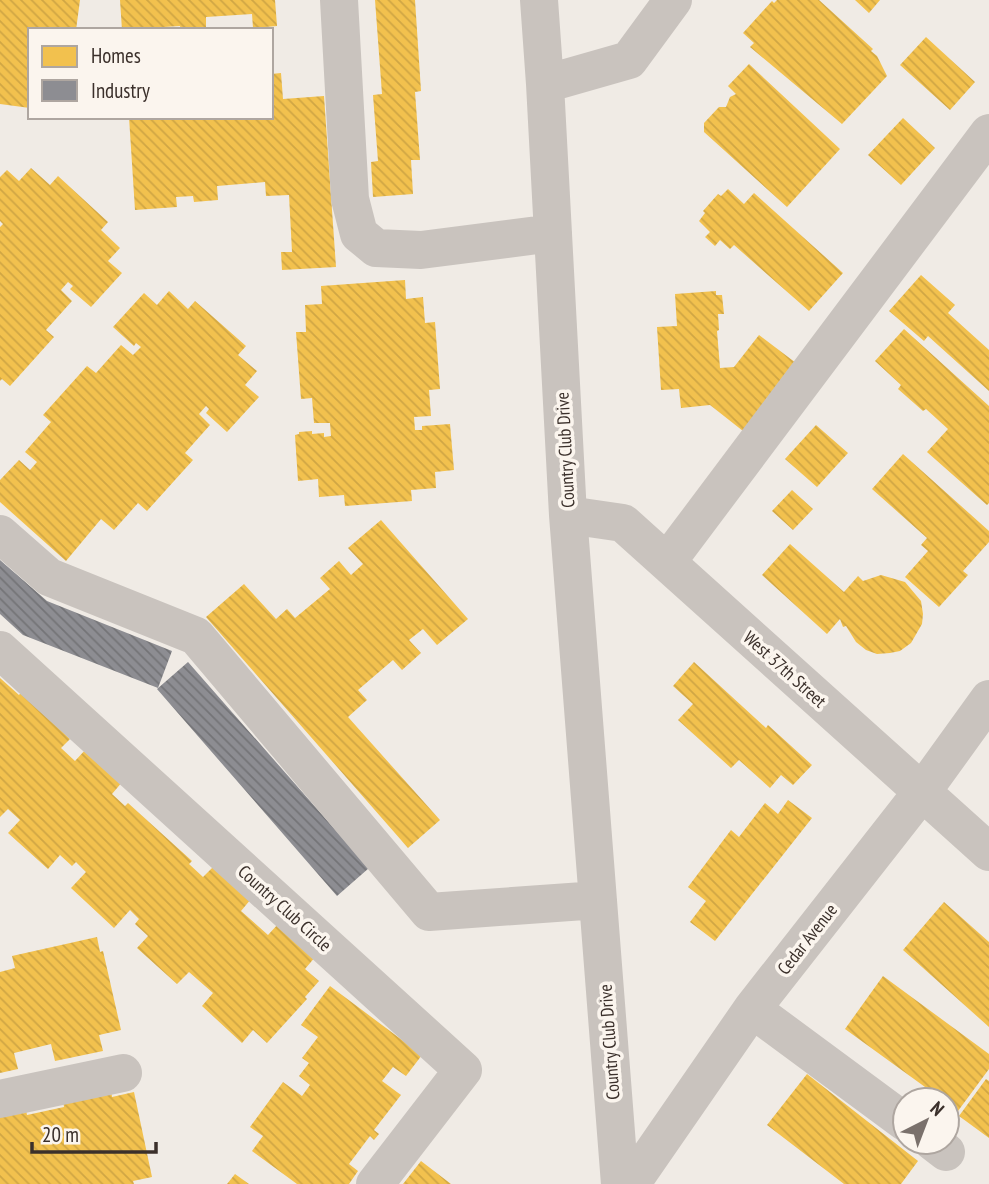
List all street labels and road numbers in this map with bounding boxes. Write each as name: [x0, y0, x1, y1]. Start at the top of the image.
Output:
street label: Country Club Drive: [550, 392, 580, 508]
street label: West 37th Street: [739, 626, 831, 712]
street label: Country Club Circle: [233, 860, 337, 956]
street label: Cedar Avenue: [772, 899, 842, 979]
street label: Country Club Drive: [593, 983, 625, 1101]

